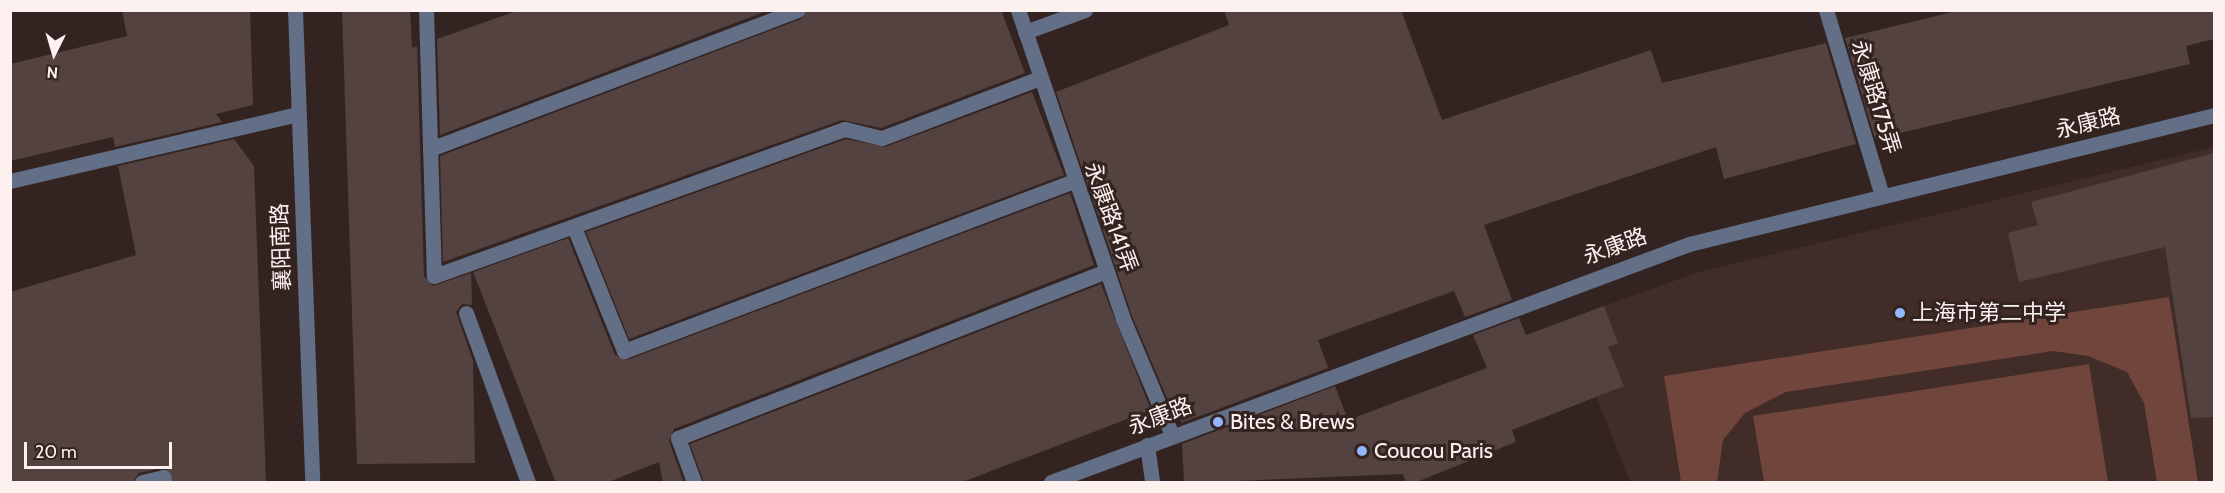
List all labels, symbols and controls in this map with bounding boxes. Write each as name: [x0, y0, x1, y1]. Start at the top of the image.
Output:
north arrow: [24, 24, 84, 84]
street label: 永康路175弄: [1846, 37, 1906, 157]
text: N: [46, 62, 59, 82]
street label: 永康路: [2053, 102, 2123, 144]
street label: 永康路141弄: [1079, 158, 1143, 276]
street label: 襄阳南路: [266, 203, 296, 291]
street label: 永康路: [1579, 222, 1651, 270]
place label: 上海市第二中学: [1912, 300, 2066, 326]
marker: 上海市第二中学: [1893, 306, 1907, 320]
street label: 永康路: [1124, 392, 1196, 440]
place label: Bites & Brews: [1230, 409, 1355, 435]
marker: Bites & Brews: [1211, 415, 1225, 429]
scale bar: [27, 430, 176, 468]
place label: Coucou Paris: [1374, 438, 1493, 464]
text: 20 m: [35, 441, 77, 463]
marker: Coucou Paris: [1355, 444, 1369, 458]

